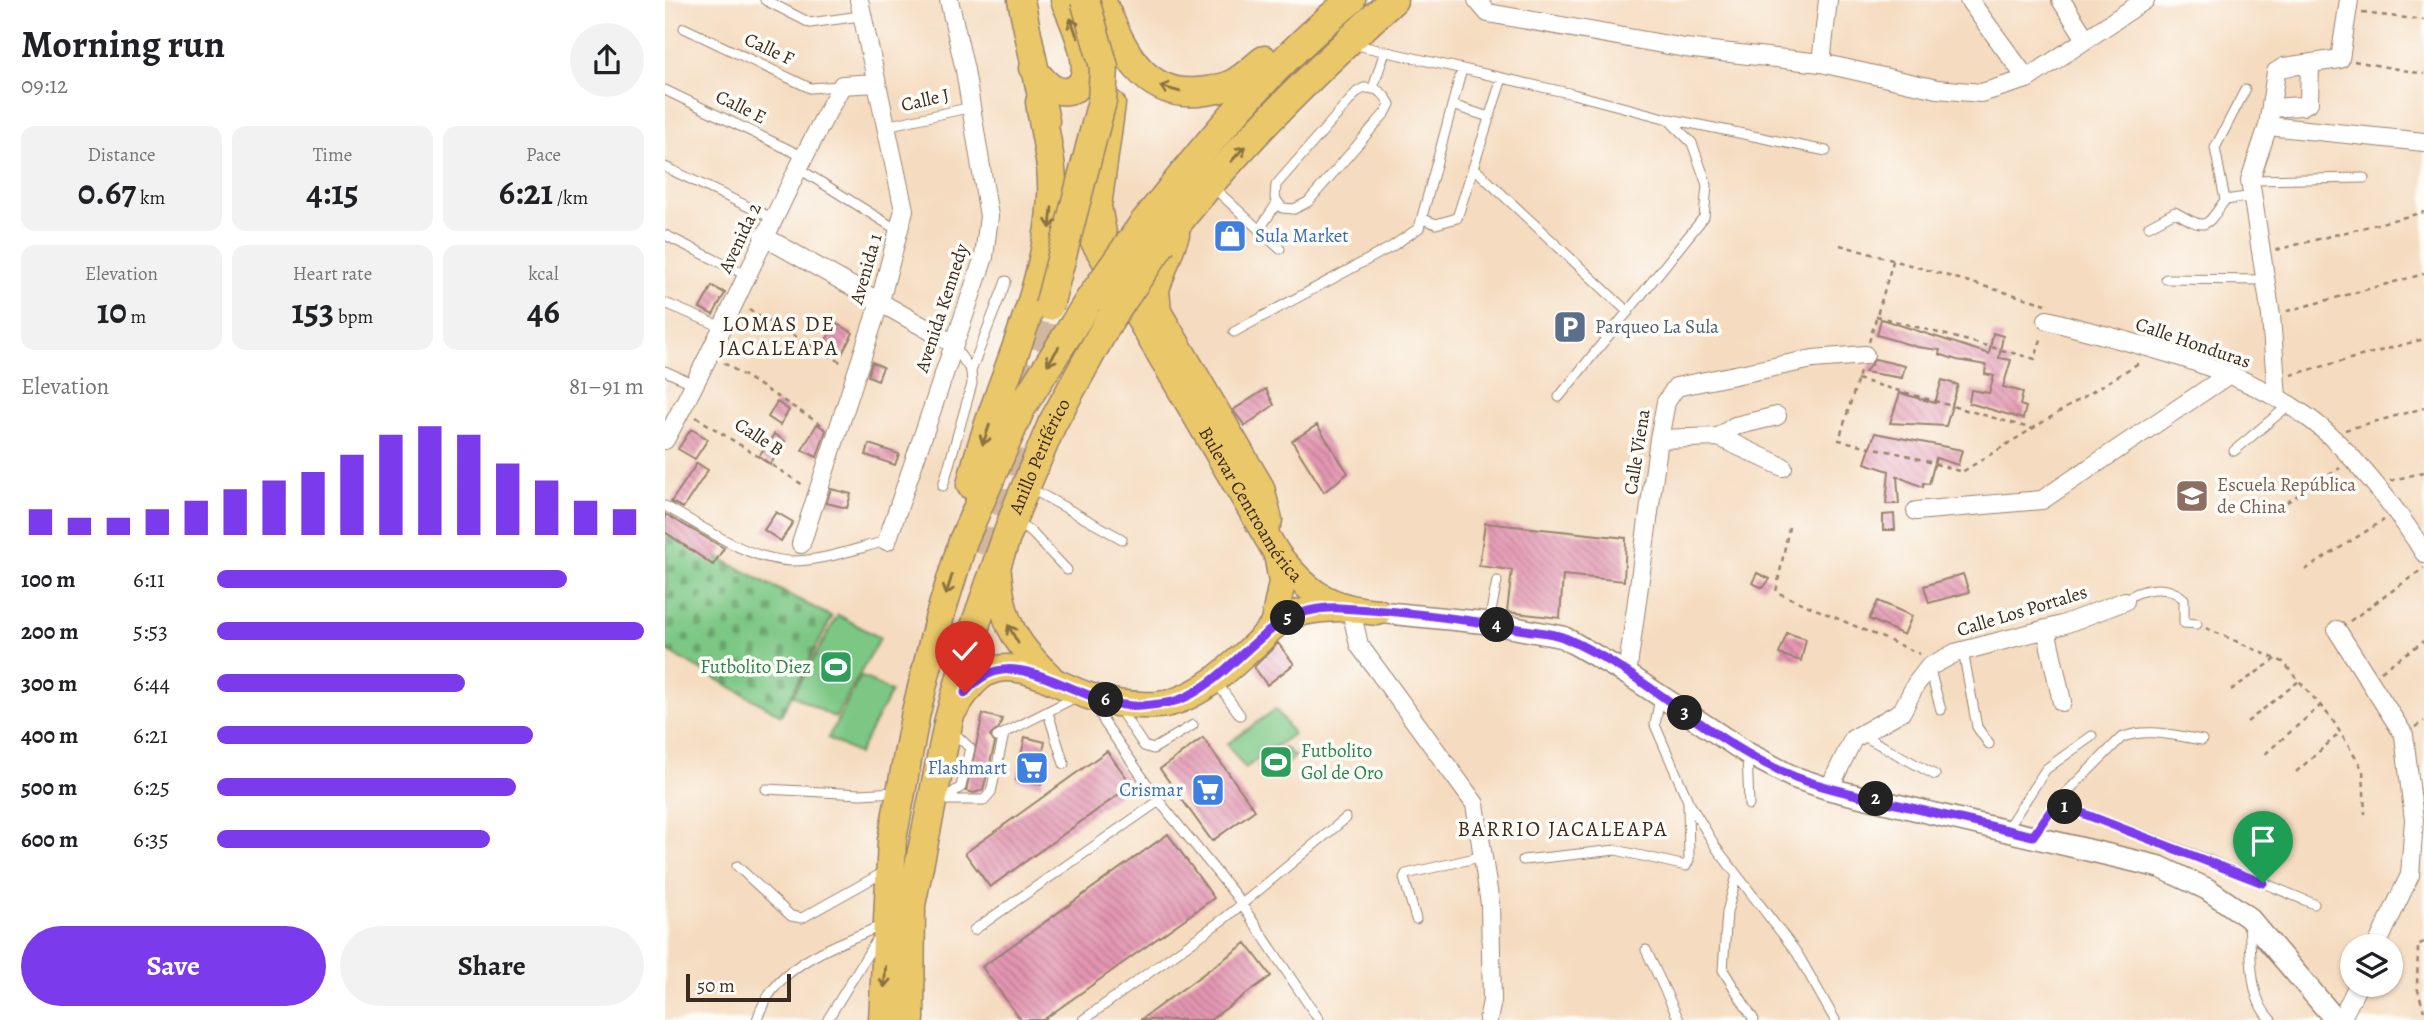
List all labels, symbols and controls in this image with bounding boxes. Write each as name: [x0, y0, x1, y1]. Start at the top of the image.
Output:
text: Morning run: [21, 18, 225, 70]
one-way arrow: [1067, 18, 1080, 40]
button: share: [570, 23, 644, 97]
street label: Calle F: [740, 26, 798, 72]
text: 09:12: [21, 70, 68, 101]
street label: Calle J: [898, 82, 952, 118]
one-way arrow: [1160, 82, 1182, 95]
street label: Calle E: [711, 84, 771, 130]
text: Distance: [87, 142, 156, 168]
text: Time: [313, 142, 352, 168]
text: Pace: [526, 142, 561, 168]
one-way arrow: [1230, 145, 1246, 163]
text: 0.67: [78, 168, 136, 216]
text: 4:15: [306, 168, 359, 216]
text: 6:21: [499, 168, 553, 216]
text: km: [136, 185, 165, 211]
text: /km: [553, 185, 588, 211]
street label: Avenida 2: [712, 199, 768, 278]
one-way arrow: [1044, 206, 1057, 229]
shop icon: Sula Market: [1211, 217, 1249, 255]
place label: Sula Market: [1255, 223, 1348, 249]
street label: Avenida 1: [843, 230, 889, 308]
street label: Avenida Kennedy: [909, 240, 975, 377]
text: Elevation: [85, 261, 158, 287]
text: Heart rate: [293, 261, 372, 287]
text: kcal: [528, 261, 559, 287]
text: 10: [97, 287, 127, 335]
text: 153: [292, 287, 334, 335]
text: 46: [527, 287, 560, 335]
text: m: [127, 304, 146, 330]
text: bpm: [334, 304, 373, 330]
parking icon: Parqueo La Sula: [1551, 308, 1589, 346]
district label: LOMAS DE JACALEAPA: [719, 310, 839, 362]
street label: Calle Honduras: [2132, 311, 2254, 375]
place label: Parqueo La Sula: [1595, 314, 1719, 340]
one-way arrow: [1046, 346, 1060, 366]
text: Elevation: [21, 371, 109, 402]
text: 81–91 m: [569, 371, 644, 402]
street label: Anillo Periférico: [1002, 394, 1077, 519]
street label: Calle Viena: [1617, 407, 1657, 497]
street label: Calle B: [729, 411, 789, 463]
street label: Bulevar Centroamérica: [1192, 422, 1308, 588]
one-way arrow: [979, 424, 991, 446]
place label: Escuela República de China: [2217, 472, 2356, 520]
school or university icon: Escuela República de China: [2173, 477, 2211, 515]
text: 100 m: [21, 564, 76, 595]
text: 6:11: [133, 564, 165, 595]
one-way arrow: [942, 573, 955, 595]
street label: Calle Los Portales: [1954, 579, 2090, 643]
pin: 5: [1271, 600, 1305, 636]
text: 5: [1283, 604, 1292, 630]
pin: 4: [1479, 608, 1515, 642]
text: 4: [1492, 611, 1501, 637]
text: 200 m: [21, 616, 79, 647]
text: 5:53: [133, 616, 168, 647]
pin: [935, 621, 995, 693]
one-way arrow: [1006, 624, 1020, 644]
icon: check: [946, 632, 984, 670]
sports icon: Futbolito Diez: [817, 648, 855, 686]
place label: Futbolito Diez: [700, 654, 811, 680]
text: 300 m: [21, 668, 77, 699]
text: 6:44: [133, 668, 170, 699]
pin: 6: [1089, 682, 1123, 718]
text: 6: [1101, 686, 1110, 712]
pin: 3: [1667, 696, 1703, 730]
text: 3: [1680, 699, 1689, 725]
text: 400 m: [21, 720, 78, 751]
text: 6:21: [133, 720, 168, 751]
place label: Futbolito Gol de Oro: [1301, 738, 1383, 786]
sports icon: Futbolito Gol de Oro: [1257, 743, 1295, 781]
supermarket icon: Flashmart: [1013, 749, 1051, 787]
place label: Flashmart: [928, 755, 1007, 781]
supermarket icon: Crismar: [1189, 771, 1227, 809]
text: 500 m: [21, 772, 77, 803]
text: 6:25: [133, 772, 170, 803]
place label: Crismar: [1119, 777, 1183, 803]
pin: 2: [1859, 782, 1893, 816]
text: 2: [1871, 785, 1880, 811]
pin: 1: [2047, 790, 2083, 824]
text: 1: [2061, 793, 2068, 819]
pin: [2233, 811, 2293, 883]
district label: BARRIO JACALEAPA: [1457, 815, 1669, 843]
icon: arrive: [2244, 822, 2282, 860]
text: 600 m: [21, 824, 78, 855]
text: 6:35: [133, 824, 169, 855]
button: Save: [21, 926, 326, 1006]
button: Share: [340, 926, 644, 1006]
map controls: [2340, 934, 2403, 997]
button: layers: [2340, 934, 2403, 997]
one-way arrow: [878, 965, 891, 988]
scale bar: [686, 971, 791, 1003]
text: 50 m: [697, 973, 735, 999]

